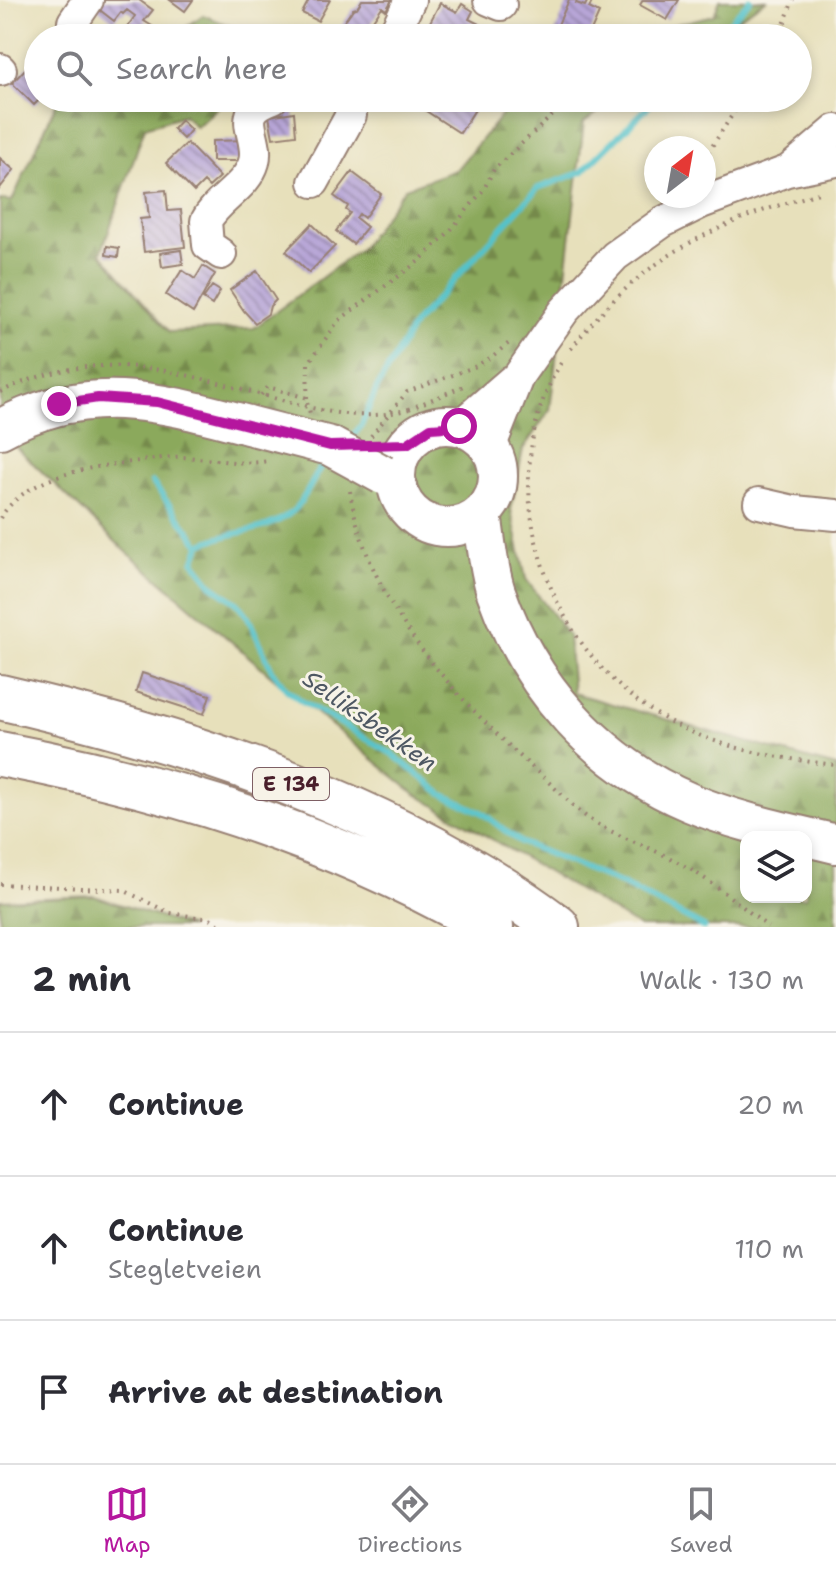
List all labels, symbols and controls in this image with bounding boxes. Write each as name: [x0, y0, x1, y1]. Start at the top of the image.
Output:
search box: [24, 24, 812, 112]
icon: search: [52, 46, 96, 90]
text: Search here: [116, 48, 287, 89]
north arrow: [644, 136, 716, 208]
route end: [41, 386, 77, 422]
route start: [441, 408, 477, 444]
water label: Selliksbekken: [297, 663, 443, 779]
road number: E 134: [253, 768, 329, 800]
map controls: [740, 831, 812, 903]
button: layers: [740, 831, 812, 903]
text: 2 min: [32, 956, 131, 1002]
text: Walk · 130 m: [639, 962, 804, 997]
icon: ahead: [32, 1082, 76, 1126]
text: Continue: [108, 1084, 244, 1125]
text: 20 m: [737, 1087, 804, 1122]
text: Continue: [108, 1210, 244, 1251]
icon: ahead: [32, 1226, 76, 1270]
text: 110 m: [734, 1231, 804, 1266]
text: Stegletveien: [108, 1251, 262, 1286]
icon: arrive: [32, 1370, 76, 1414]
text: Arrive at destination: [108, 1372, 443, 1413]
tab: Map: [104, 1482, 151, 1559]
tab: Directions: [358, 1482, 463, 1559]
tab: Saved: [670, 1482, 732, 1559]

